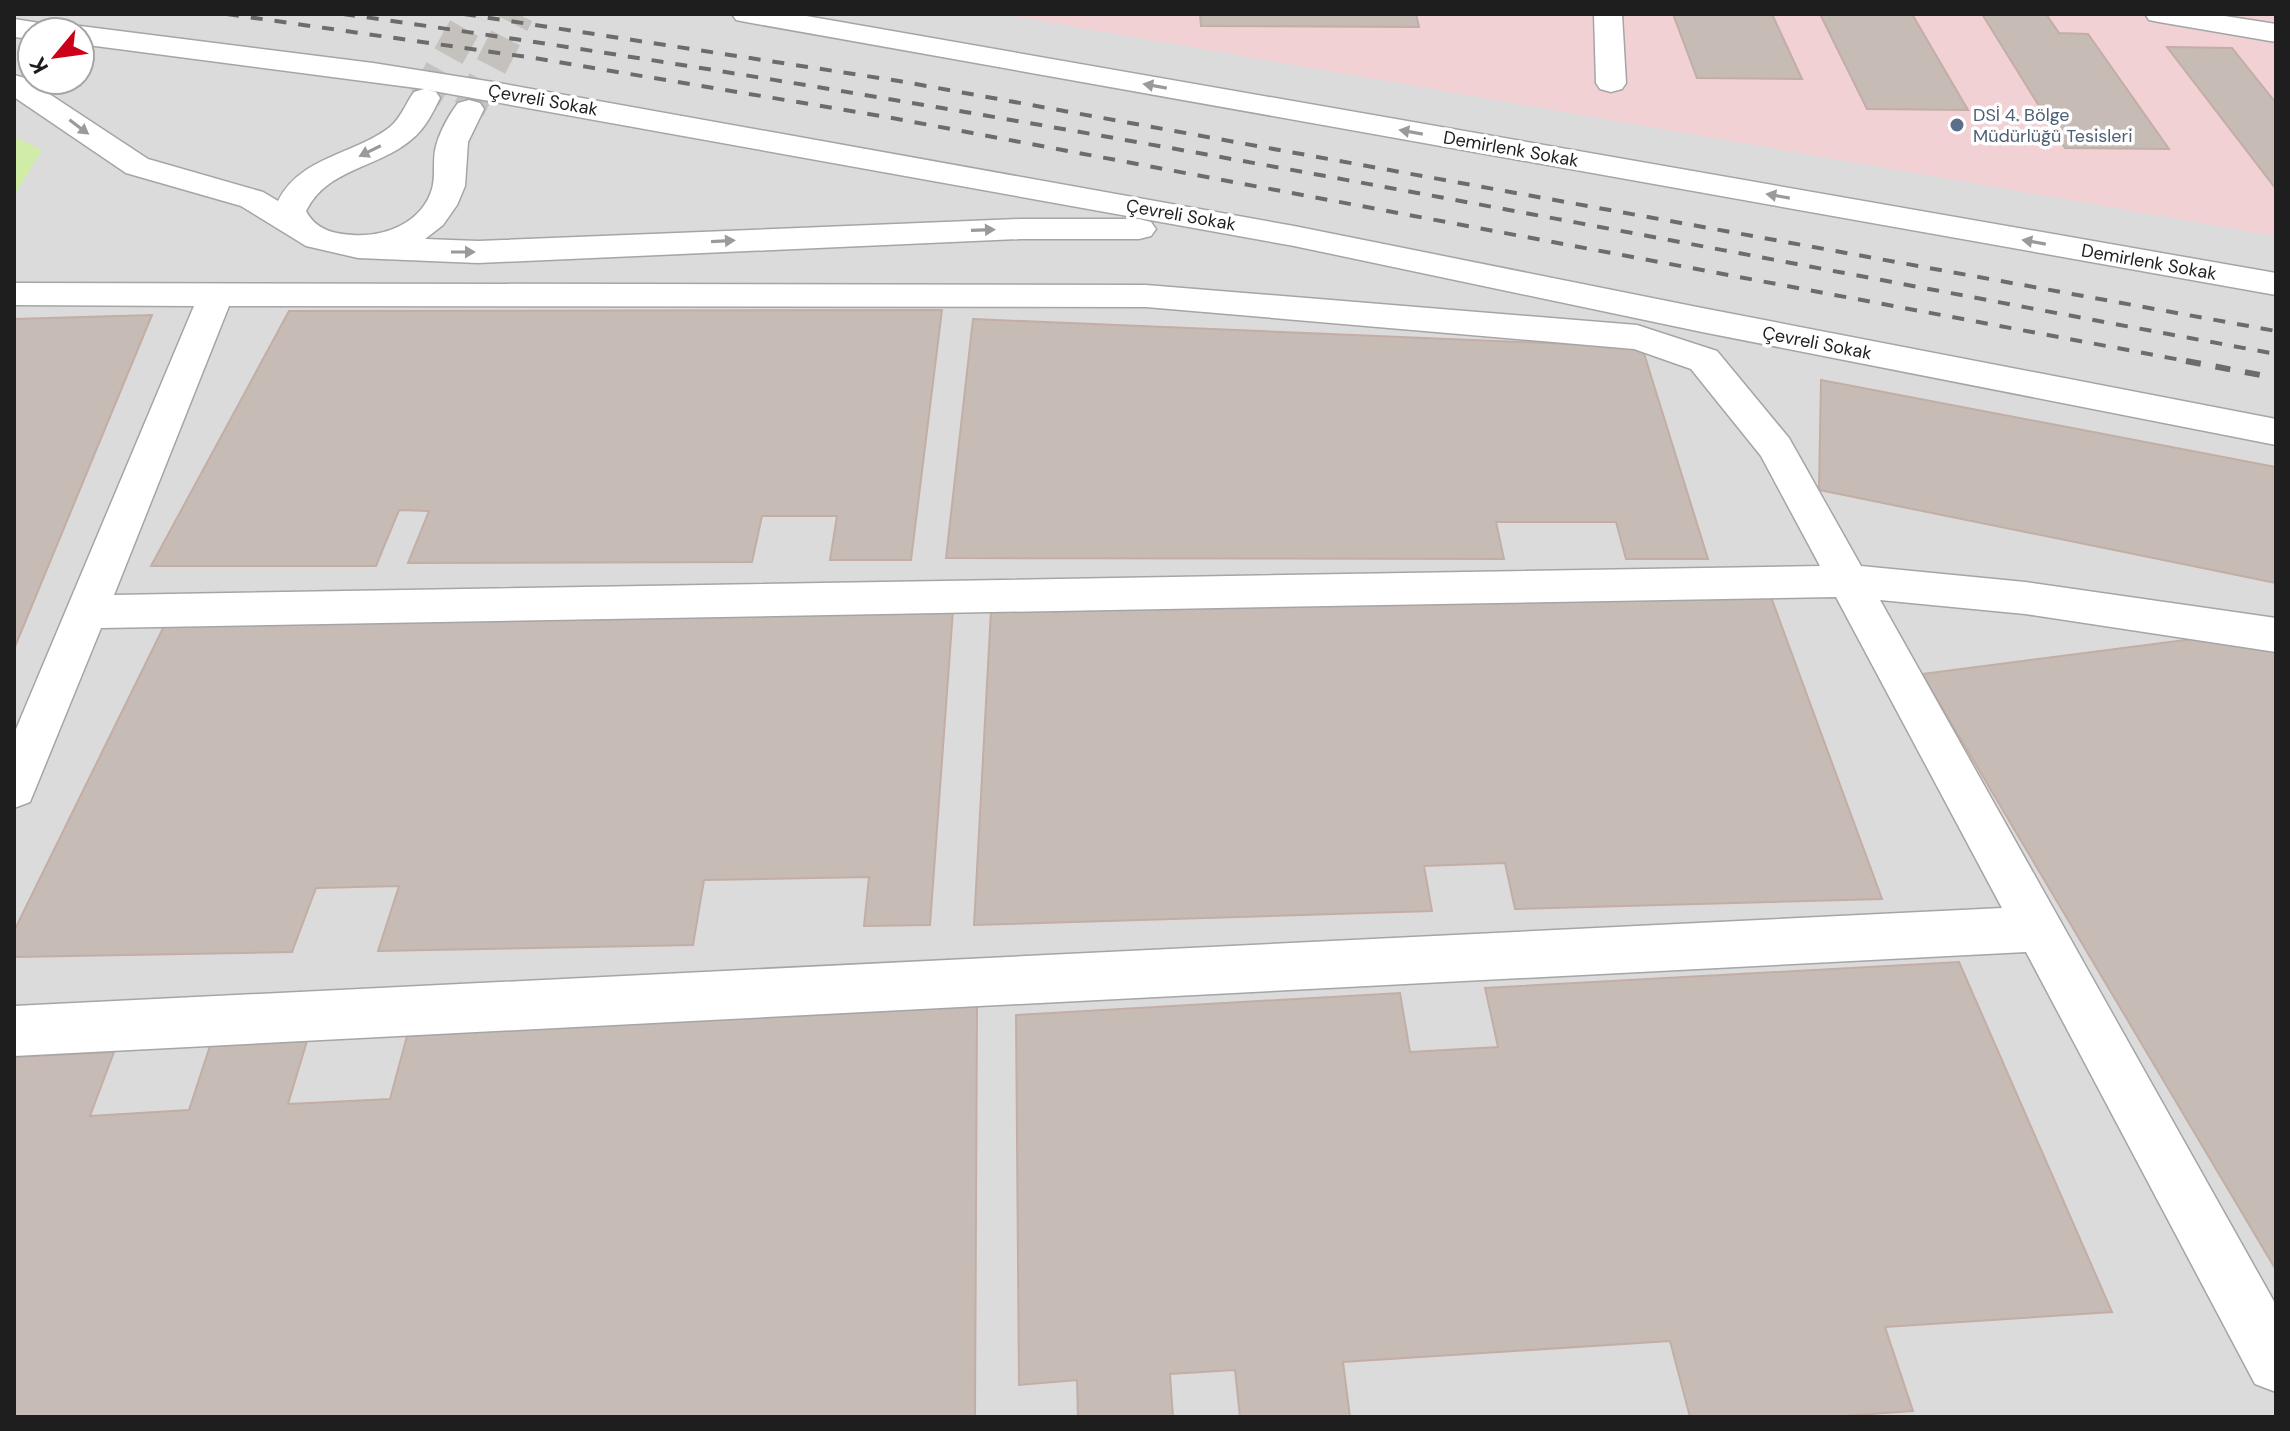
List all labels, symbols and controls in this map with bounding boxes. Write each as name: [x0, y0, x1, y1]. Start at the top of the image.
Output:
north arrow: [16, 16, 96, 96]
text: K: [23, 52, 55, 79]
street label: Çevreli Sokak: [486, 79, 600, 121]
one-way arrow: [1143, 80, 1168, 92]
place label: DSİ 4. Bölge Müdürlüğü Tesisleri: [1973, 103, 2133, 148]
marker: DSİ 4. Bölge Müdürlüğü Tesisleri: [1948, 116, 1966, 134]
one-way arrow: [69, 118, 89, 134]
one-way arrow: [1399, 125, 1424, 137]
street label: Demirlenk Sokak: [1441, 125, 1581, 173]
one-way arrow: [359, 144, 382, 157]
one-way arrow: [1765, 190, 1790, 202]
street label: Çevreli Sokak: [1124, 194, 1238, 236]
one-way arrow: [971, 223, 996, 236]
one-way arrow: [711, 235, 736, 248]
one-way arrow: [2021, 235, 2046, 247]
street label: Demirlenk Sokak: [2079, 238, 2219, 286]
one-way arrow: [451, 246, 476, 258]
street label: Çevreli Sokak: [1760, 321, 1874, 365]

